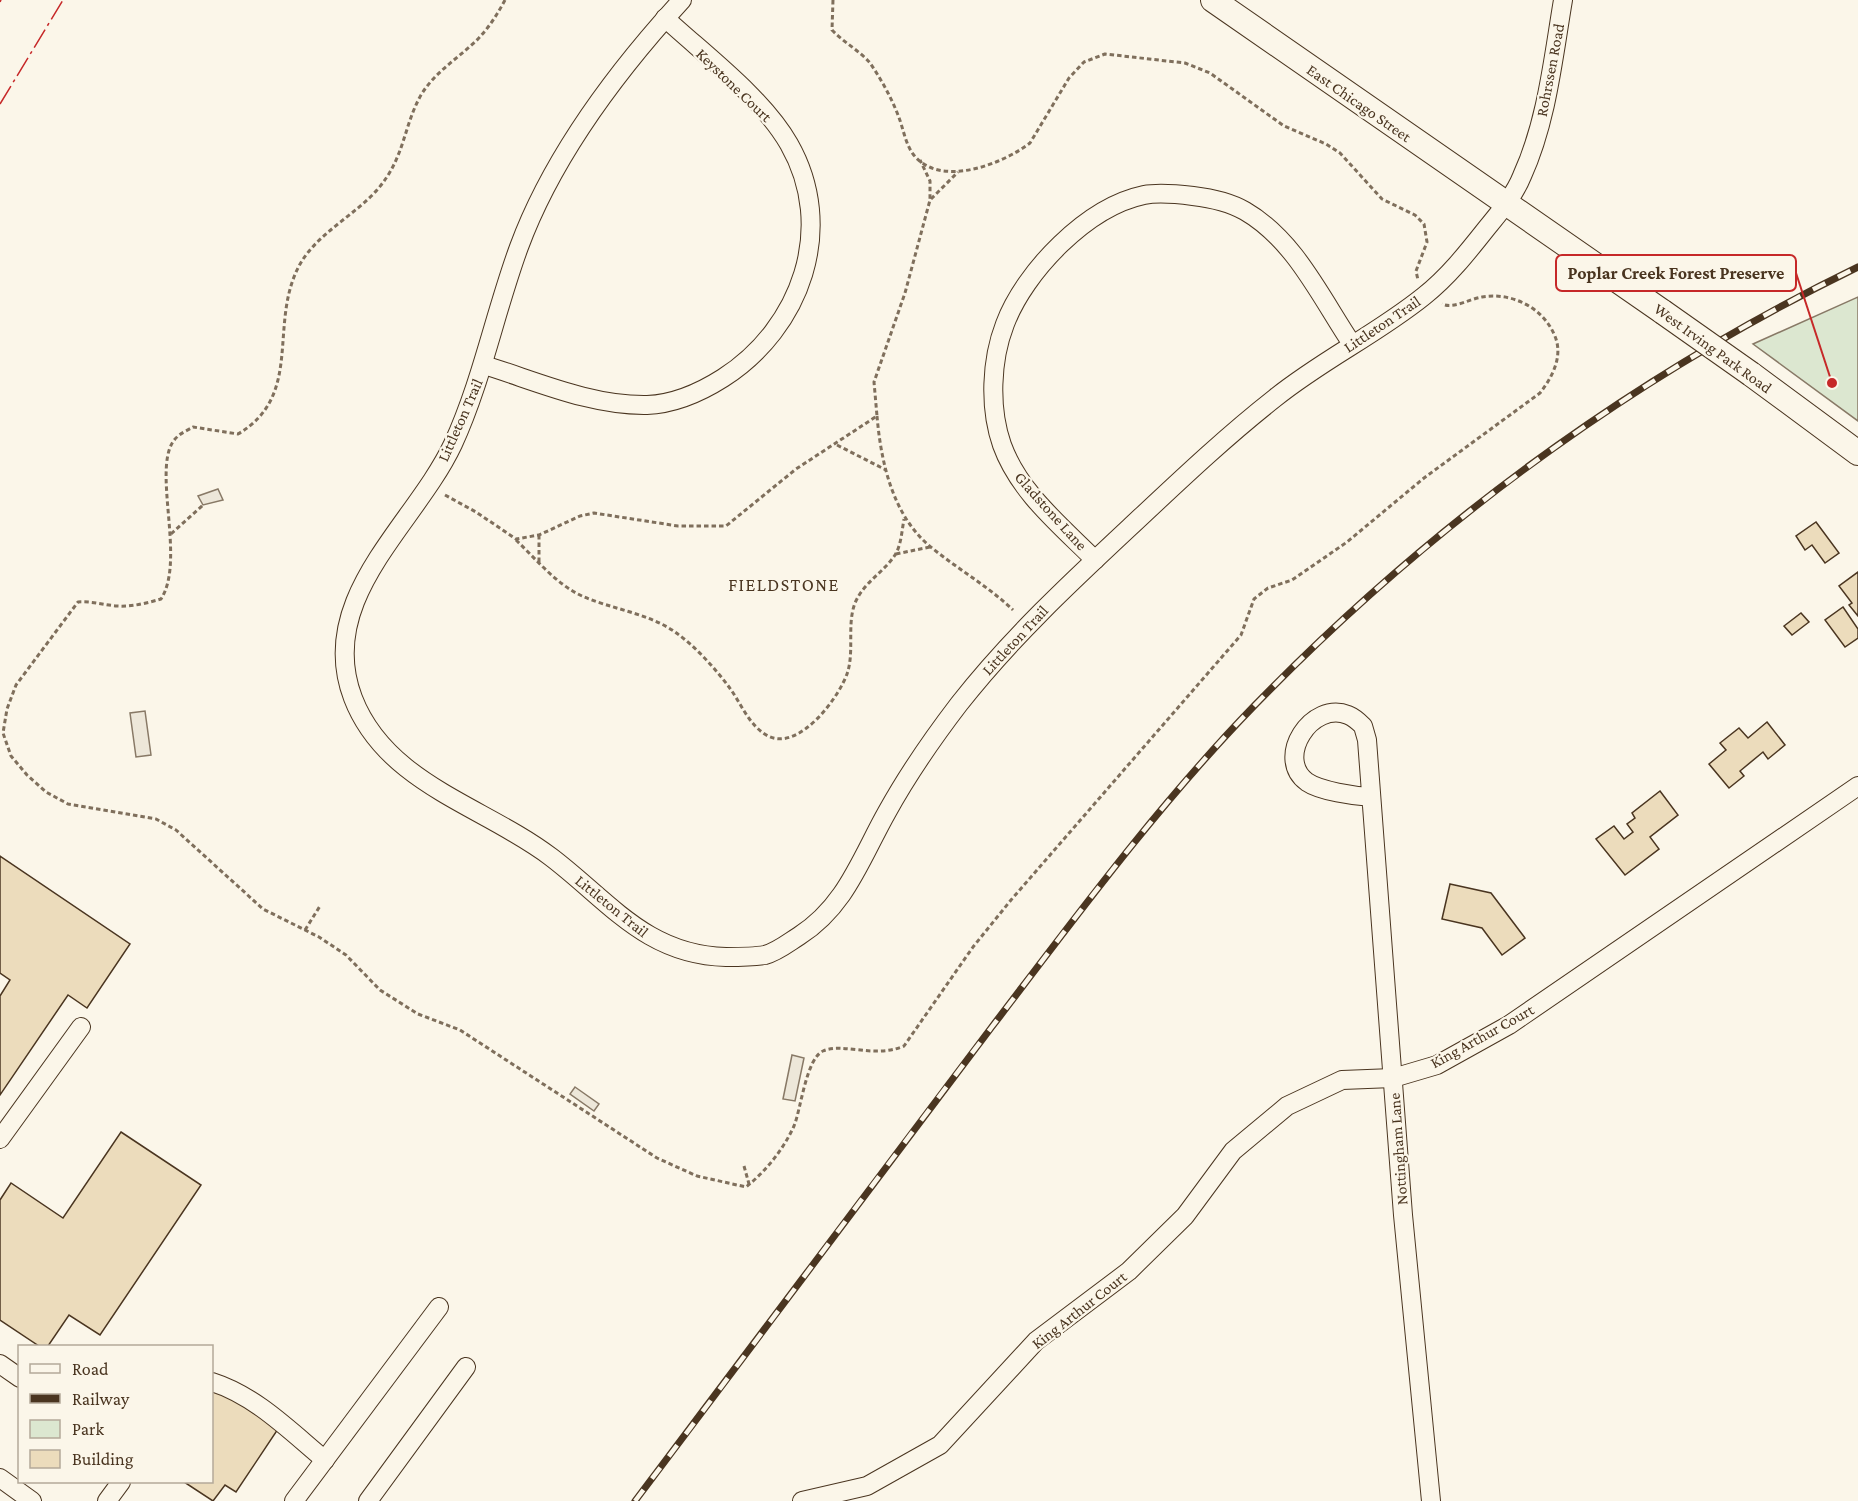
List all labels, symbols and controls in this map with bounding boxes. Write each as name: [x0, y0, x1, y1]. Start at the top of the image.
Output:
street label: Rohrssen Road: [1533, 21, 1567, 118]
street label: Keystone Court: [692, 45, 776, 126]
street label: East Chicago Street: [1303, 61, 1415, 146]
callout: Poplar Creek Forest Preserve: [1556, 255, 1796, 291]
text: Poplar Creek Forest Preserve: [1568, 263, 1784, 283]
street label: Littleton Trail: [1341, 292, 1423, 356]
street label: West Irving Park Road: [1650, 300, 1775, 397]
street label: Littleton Trail: [434, 376, 486, 464]
street label: Gladstone Lane: [1011, 468, 1091, 554]
district label: FIELDSTONE: [728, 575, 840, 595]
street label: Littleton Trail: [979, 602, 1051, 678]
street label: Littleton Trail: [572, 872, 652, 940]
street label: King Arthur Court: [1427, 1000, 1538, 1072]
street label: Nottingham Lane: [1386, 1092, 1411, 1206]
street label: King Arthur Court: [1028, 1267, 1131, 1353]
legend: [18, 1345, 213, 1483]
text: Road: [72, 1359, 109, 1379]
text: Railway: [72, 1389, 130, 1409]
text: Park: [72, 1419, 104, 1439]
text: Building: [72, 1449, 134, 1469]

